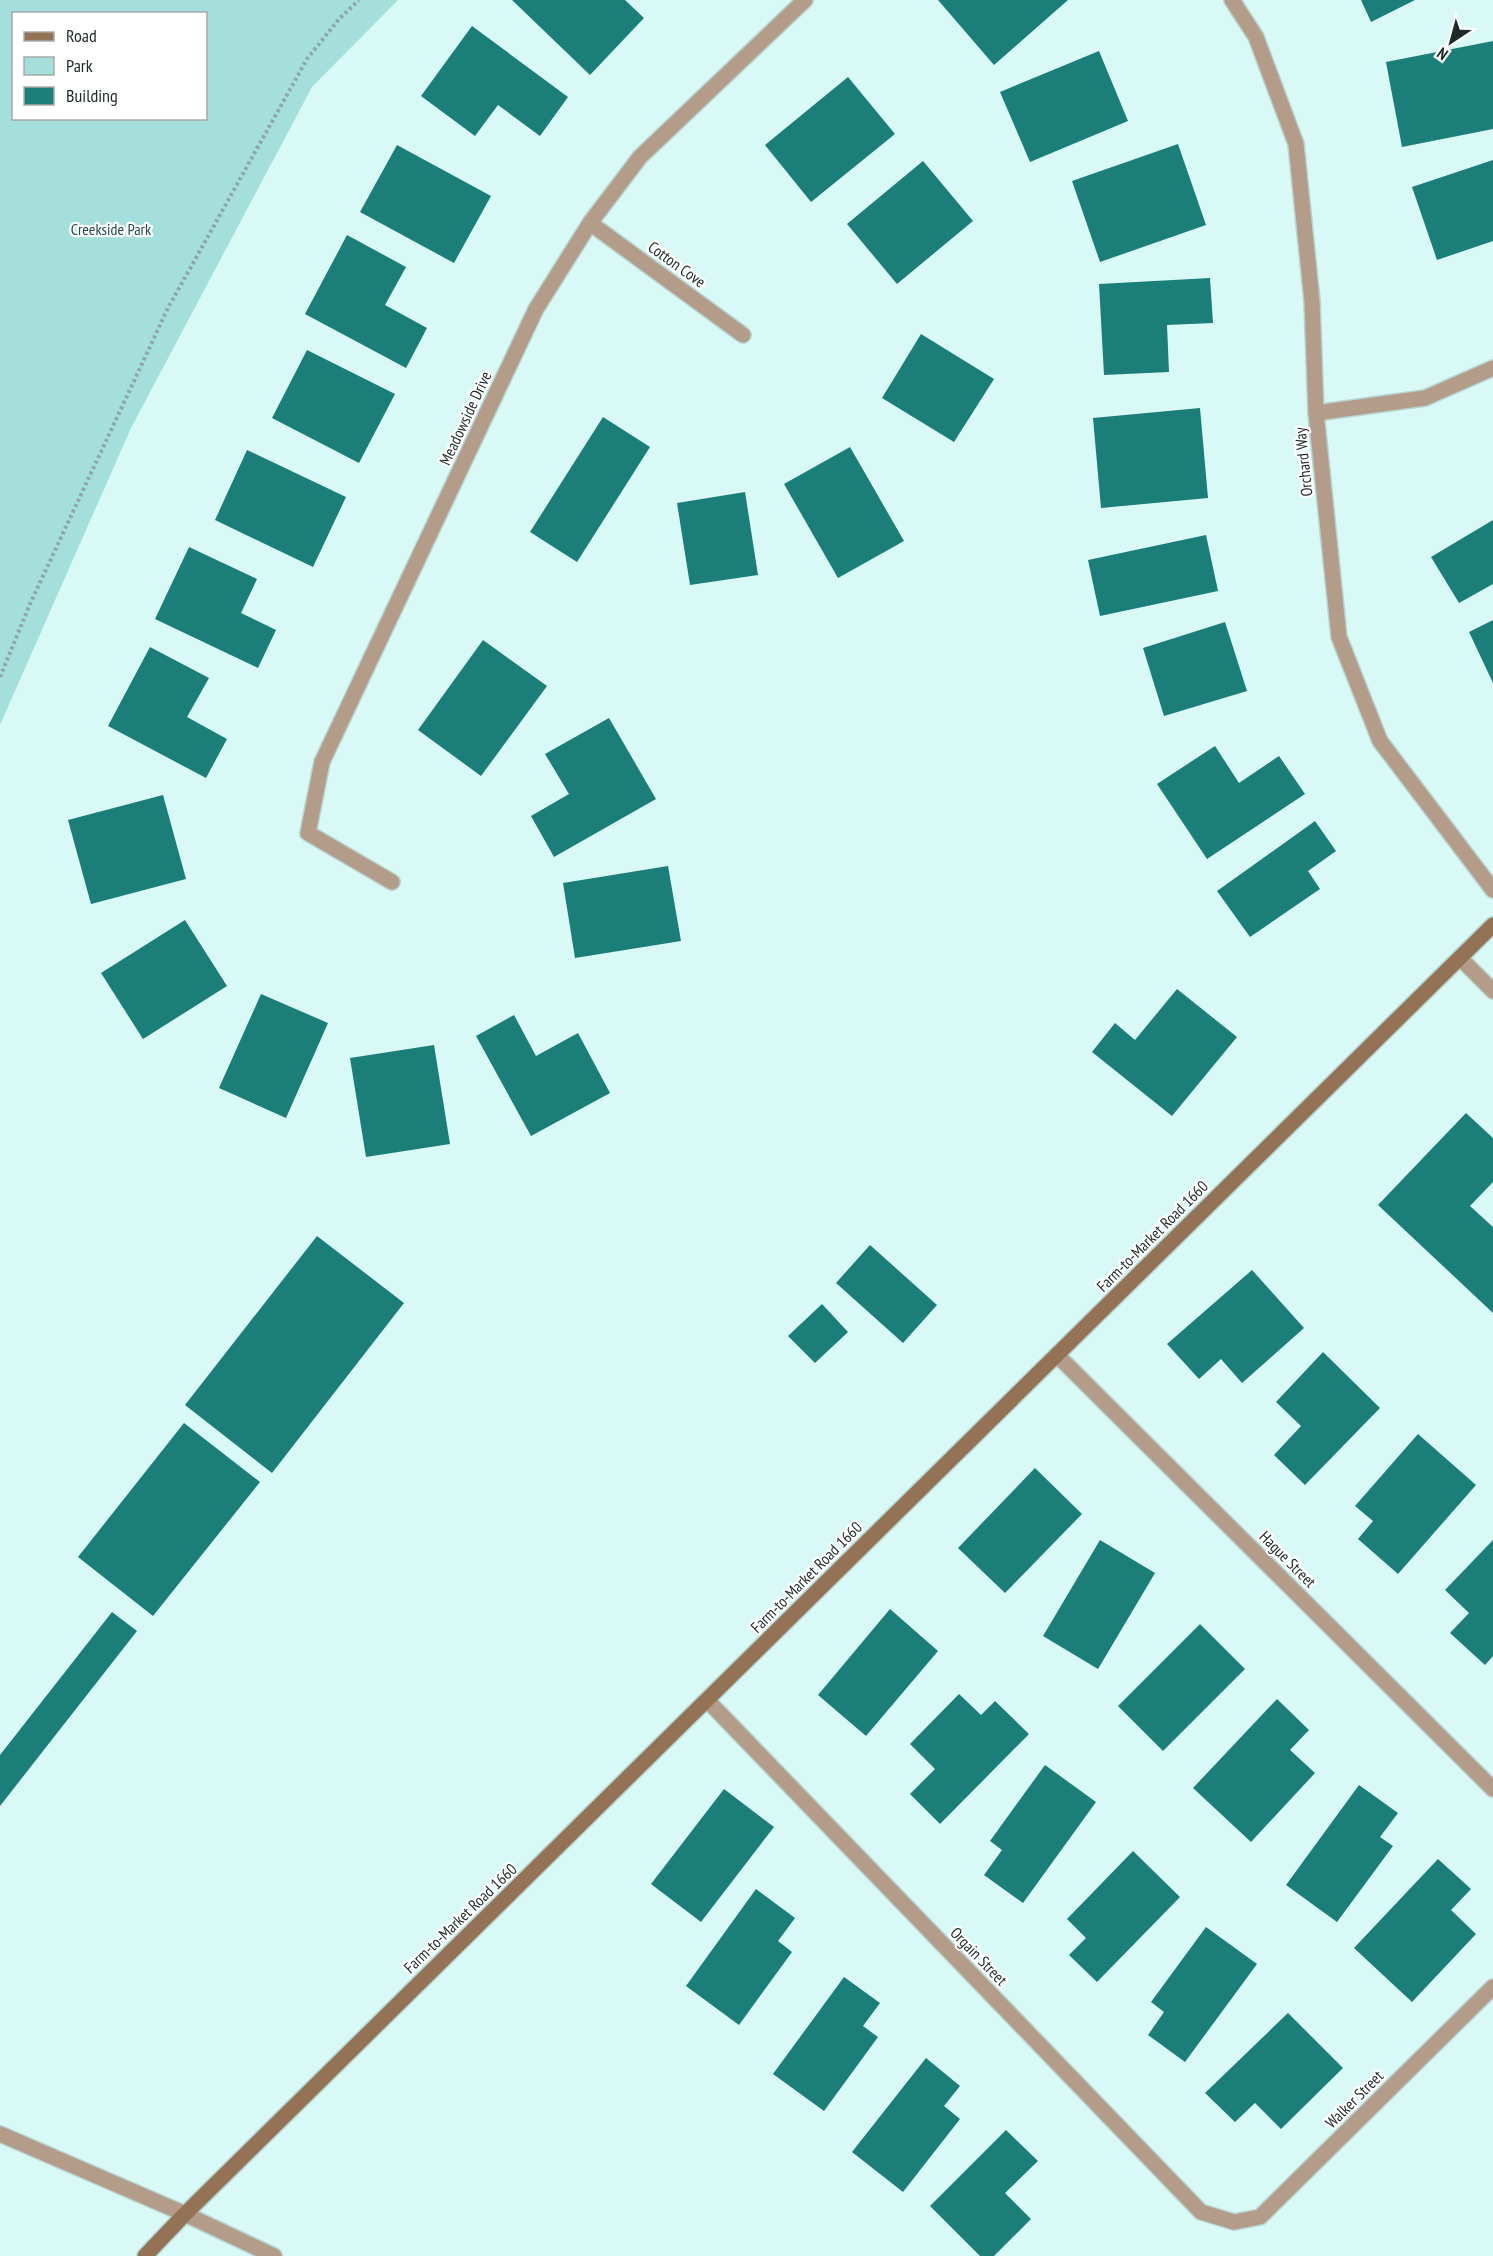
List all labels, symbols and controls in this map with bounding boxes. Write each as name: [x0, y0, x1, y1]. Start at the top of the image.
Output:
legend: [12, 12, 207, 120]
north arrow: [1421, 12, 1481, 72]
text: Road: [66, 24, 97, 47]
text: N: [1433, 44, 1452, 65]
text: Park: [66, 54, 93, 77]
text: Building: [66, 84, 118, 107]
park label: Creekside Park: [71, 219, 152, 239]
street label: Cotton Cove: [644, 236, 710, 292]
street label: Meadowside Drive: [435, 368, 495, 468]
street label: Orchard Way: [1289, 426, 1317, 498]
street label: Farm-to-Market Road 1660: [1092, 1176, 1212, 1296]
street label: Farm-to-Market Road 1660: [746, 1517, 866, 1637]
street label: Hague Street: [1255, 1526, 1321, 1592]
street label: Farm-to-Market Road 1660: [399, 1859, 521, 1977]
street label: Orgain Street: [946, 1923, 1012, 1990]
street label: Walker Street: [1321, 2065, 1388, 2132]

